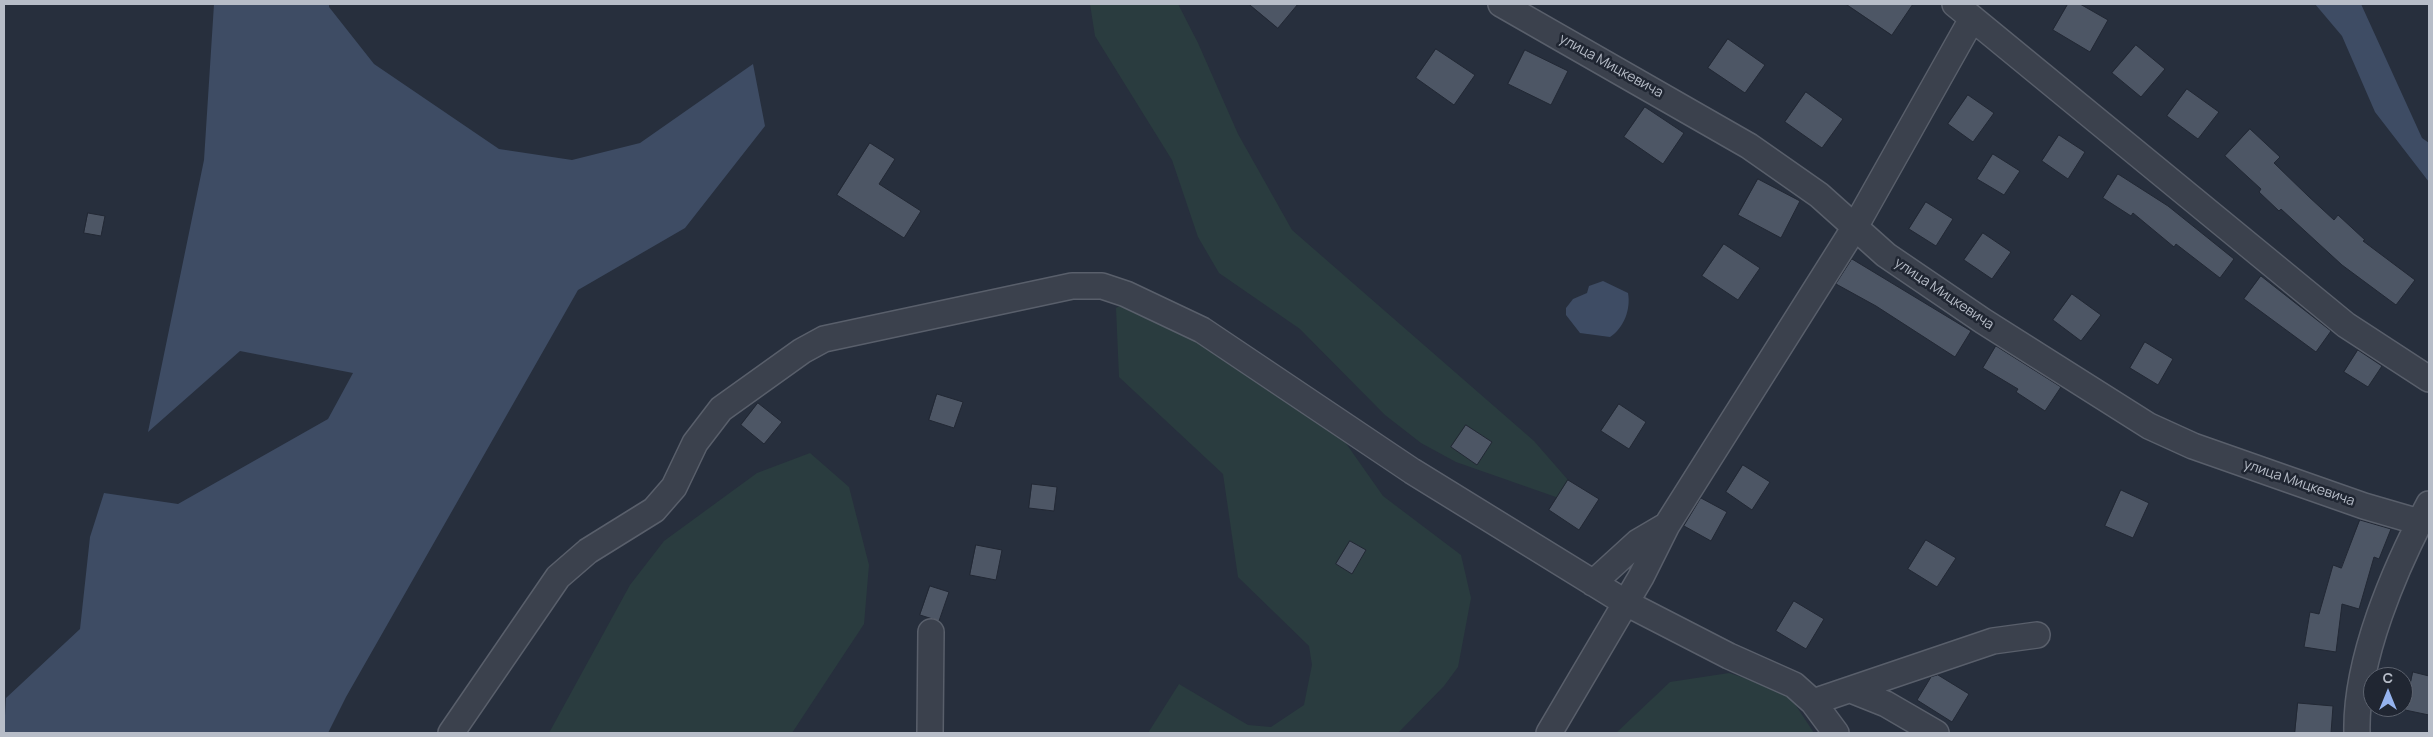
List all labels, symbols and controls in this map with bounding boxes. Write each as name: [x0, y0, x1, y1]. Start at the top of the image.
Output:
street label: улица Мицкевича: [1556, 30, 1666, 102]
street label: улица Мицкевича: [1891, 254, 1997, 334]
street label: улица Мицкевича: [2241, 456, 2357, 510]
north arrow: [2363, 667, 2413, 717]
text: С: [2383, 668, 2393, 687]

